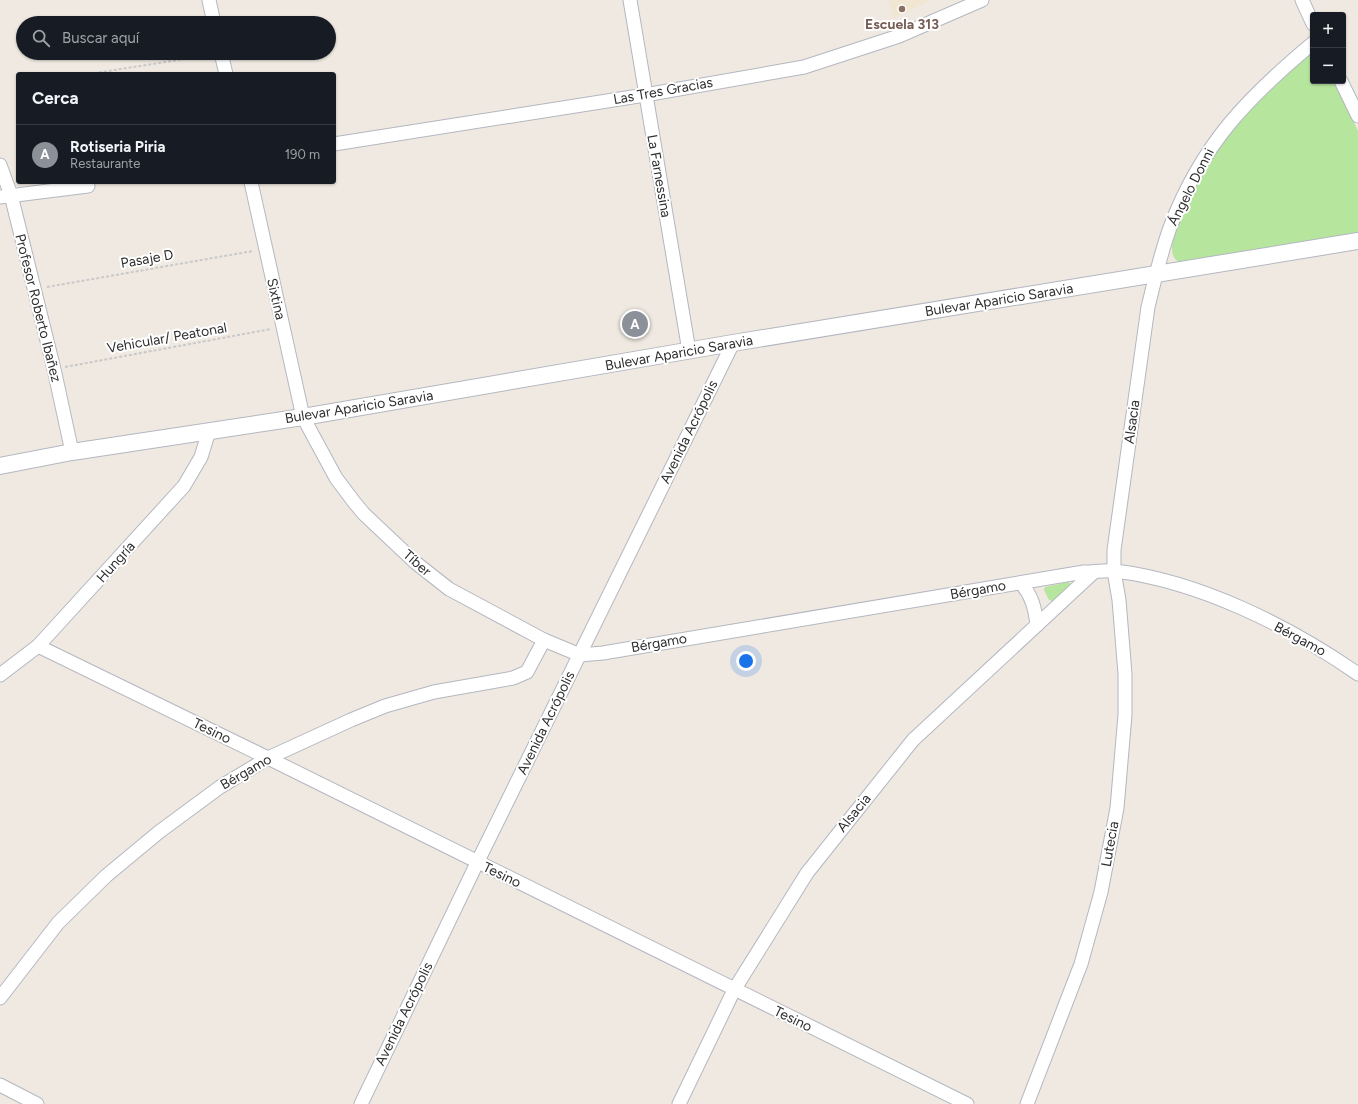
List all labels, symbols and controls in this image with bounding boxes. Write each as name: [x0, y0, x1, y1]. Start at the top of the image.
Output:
marker: Escuela 313: [897, 4, 907, 14]
map controls: [1310, 12, 1346, 84]
button: +: [1310, 12, 1346, 48]
search box: [16, 16, 336, 60]
place label: Escuela 313: [865, 16, 939, 33]
icon: search: [30, 27, 52, 49]
text: Buscar aquí: [62, 29, 139, 47]
button: −: [1310, 48, 1346, 84]
street label: Las Tres Gracias: [612, 74, 714, 108]
text: Cerca: [32, 88, 79, 108]
street label: La Farnessina: [643, 133, 675, 219]
text: Rotiseria Piria: [70, 138, 165, 156]
street label: Ángelo Donni: [1164, 146, 1218, 228]
text: A: [40, 147, 50, 162]
text: 190 m: [285, 147, 320, 162]
text: Restaurante: [70, 156, 140, 171]
street label: Profesor Roberto Ibañez: [11, 232, 65, 384]
street label: Pasaje D: [119, 246, 175, 272]
street label: Sixtina: [263, 277, 289, 321]
street label: Bulevar Aparicio Saravia: [924, 280, 1074, 320]
pin: A: [622, 309, 648, 339]
street label: Vehicular/ Peatonal: [106, 319, 228, 357]
street label: Bulevar Aparicio Saravia: [604, 332, 754, 374]
street label: Avenida Acrópolis: [657, 377, 721, 487]
street label: Bulevar Aparicio Saravia: [284, 387, 434, 427]
street label: Alsacia: [1121, 399, 1143, 445]
street label: Hungría: [93, 538, 139, 586]
street label: Tíber: [400, 546, 435, 580]
street label: Bérgamo: [949, 577, 1007, 603]
street label: Bérgamo: [1271, 618, 1329, 660]
street label: Bérgamo: [630, 630, 688, 656]
your location: [736, 651, 756, 671]
street label: Avenida Acrópolis: [514, 668, 578, 778]
street label: Tesino: [190, 715, 234, 747]
street label: Bérgamo: [217, 751, 275, 793]
street label: Alsacia: [833, 790, 875, 836]
street label: Lutecia: [1098, 820, 1122, 868]
street label: Tesino: [480, 859, 524, 891]
street label: Avenida Acrópolis: [372, 959, 436, 1069]
street label: Tesino: [771, 1003, 815, 1035]

